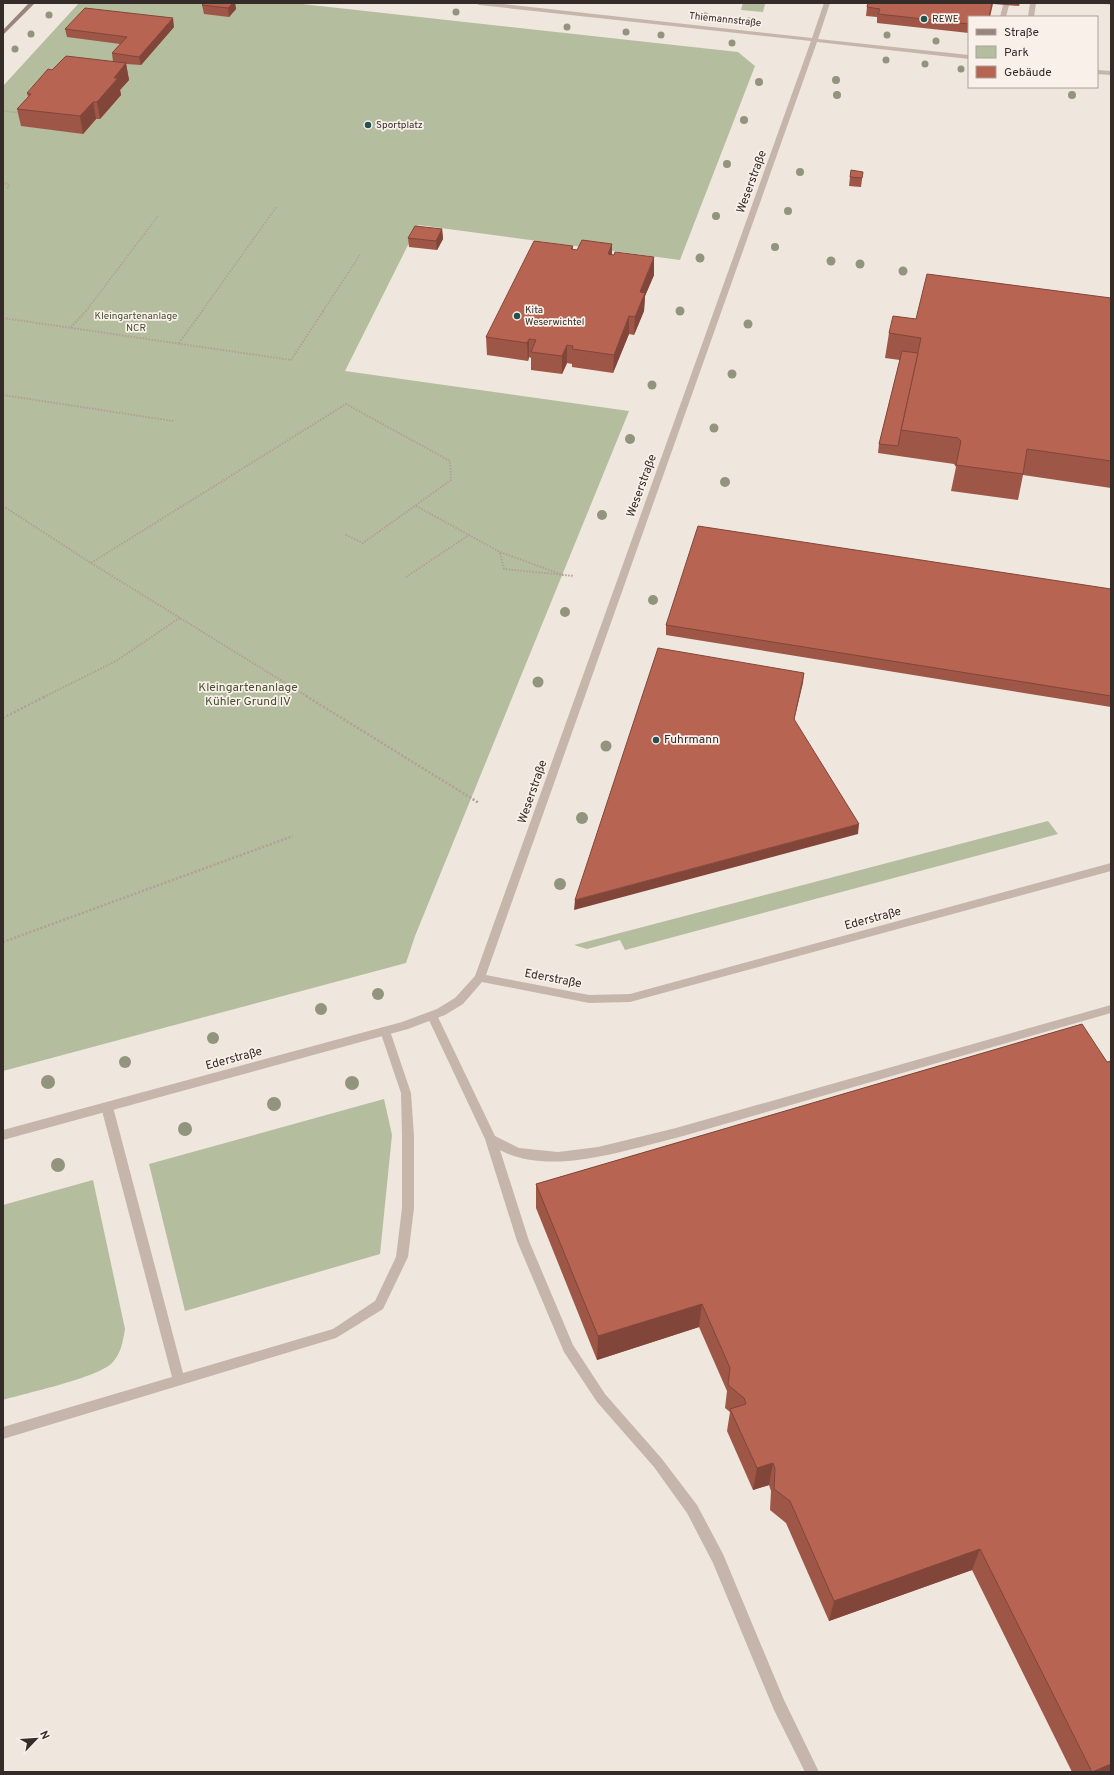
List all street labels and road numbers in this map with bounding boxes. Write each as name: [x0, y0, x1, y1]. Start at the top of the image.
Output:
street label: Thiemannstraße: [688, 10, 762, 30]
street label: Weserstraße: [733, 148, 771, 216]
street label: Weserstraße: [623, 452, 661, 520]
street label: Weserstraße: [515, 758, 551, 826]
street label: Ederstraße: [843, 904, 903, 934]
street label: Ederstraße: [523, 966, 583, 992]
street label: Ederstraße: [204, 1044, 264, 1074]

